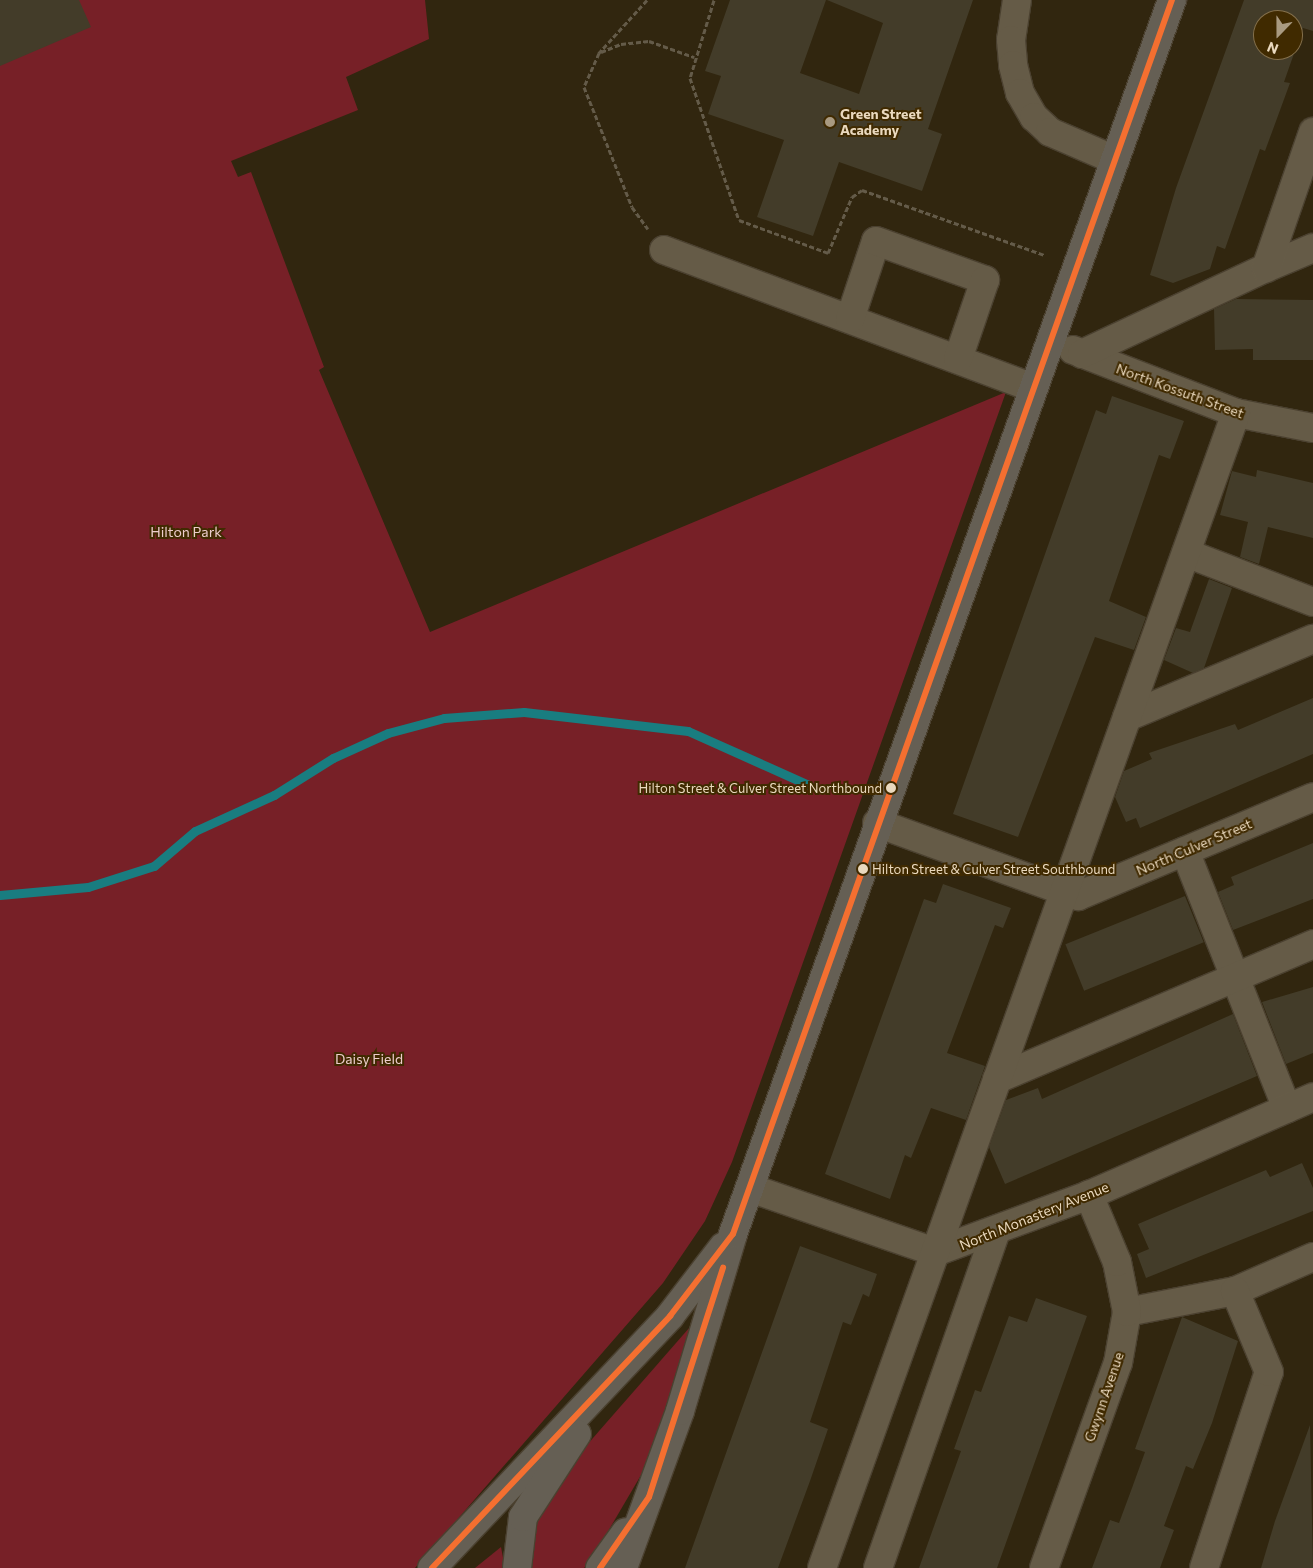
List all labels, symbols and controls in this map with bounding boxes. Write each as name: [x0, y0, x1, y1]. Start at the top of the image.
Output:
north arrow: [1253, 10, 1303, 60]
text: N: [1265, 39, 1281, 58]
place label: Green Street Academy: [840, 106, 922, 138]
marker: Green Street Academy: [824, 116, 836, 128]
street label: North Kossuth Street: [1114, 360, 1246, 422]
park label: Hilton Park: [150, 524, 222, 540]
place label: Hilton Street & Culver Street Northbound: [639, 780, 882, 796]
marker: Hilton Street & Culver Street Northbound: [886, 783, 896, 793]
street label: North Culver Street: [1134, 815, 1254, 879]
place label: Hilton Street & Culver Street Southbound: [872, 861, 1115, 877]
marker: Hilton Street & Culver Street Southbound: [858, 864, 868, 874]
park label: Daisy Field: [335, 1051, 403, 1067]
street label: North Monastery Avenue: [957, 1178, 1111, 1254]
street label: Gwynn Avenue: [1081, 1350, 1127, 1444]

